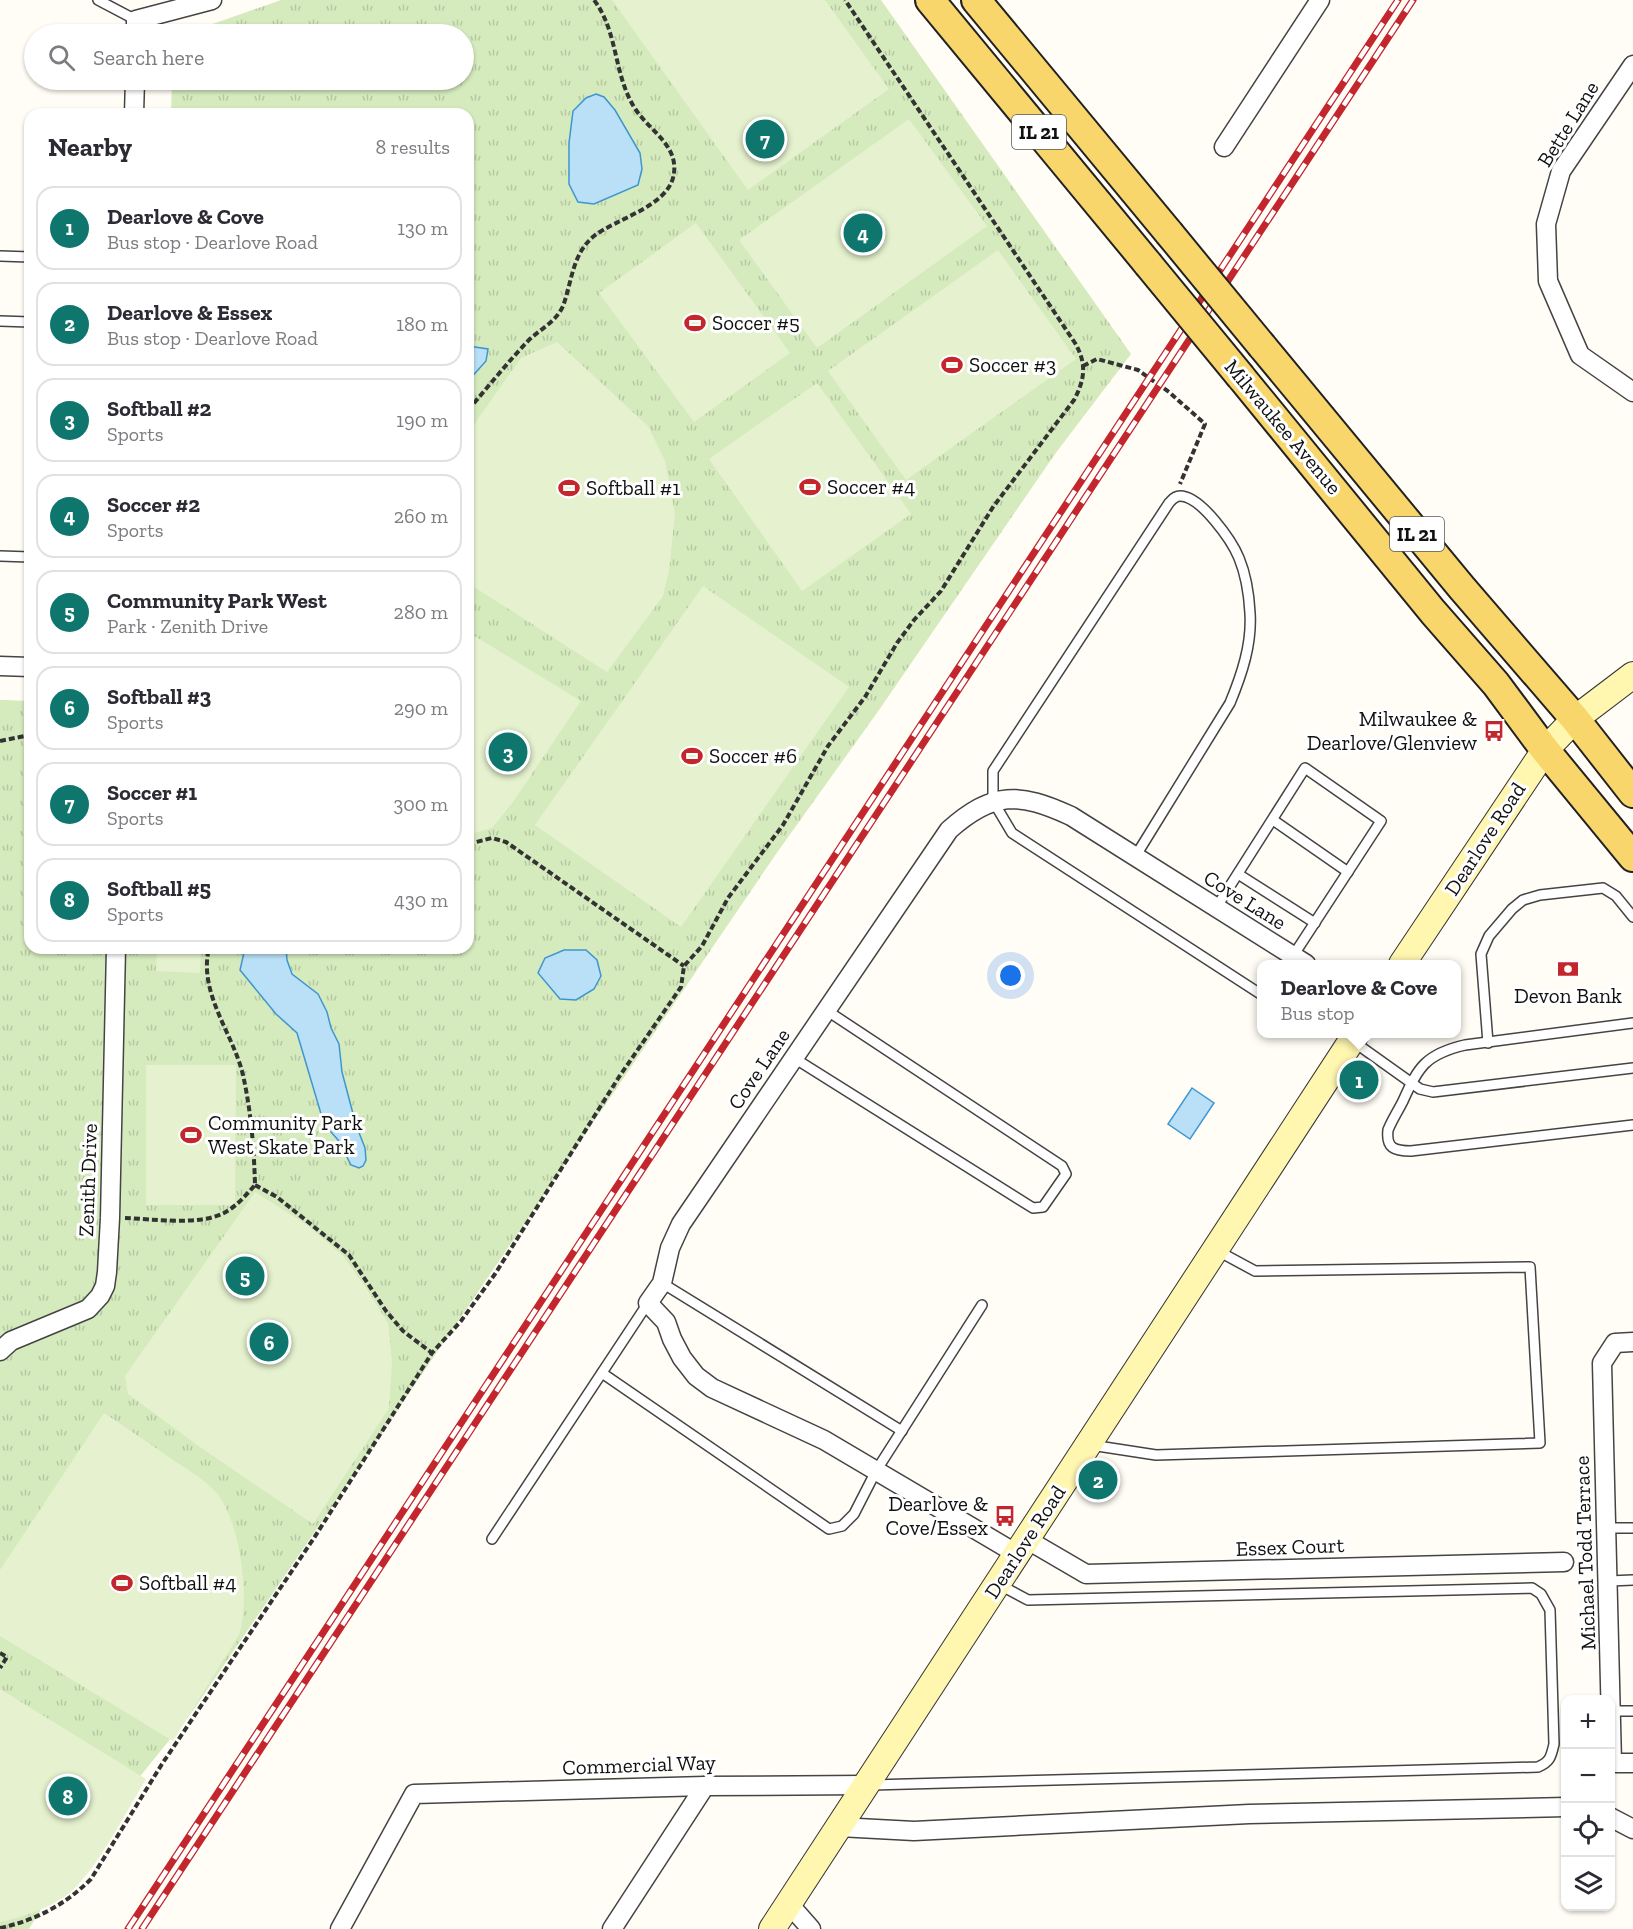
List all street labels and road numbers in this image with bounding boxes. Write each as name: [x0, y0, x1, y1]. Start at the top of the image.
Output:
street label: Bette Lane: [1531, 76, 1604, 171]
road number: IL 21: [1012, 115, 1066, 149]
street label: Milwaukee Avenue: [1220, 354, 1347, 499]
road number: IL 21: [1390, 517, 1444, 551]
street label: Dearlove Road: [1439, 777, 1531, 900]
street label: Cove Lane: [1199, 864, 1291, 935]
street label: Cove Lane: [722, 1023, 795, 1114]
street label: Zenith Drive: [73, 1123, 102, 1237]
street label: Michael Todd Terrace: [1569, 1455, 1600, 1651]
street label: Dearlove Road: [979, 1480, 1071, 1603]
street label: Essex Court: [1235, 1532, 1345, 1561]
street label: Commercial Way: [562, 1749, 717, 1780]

